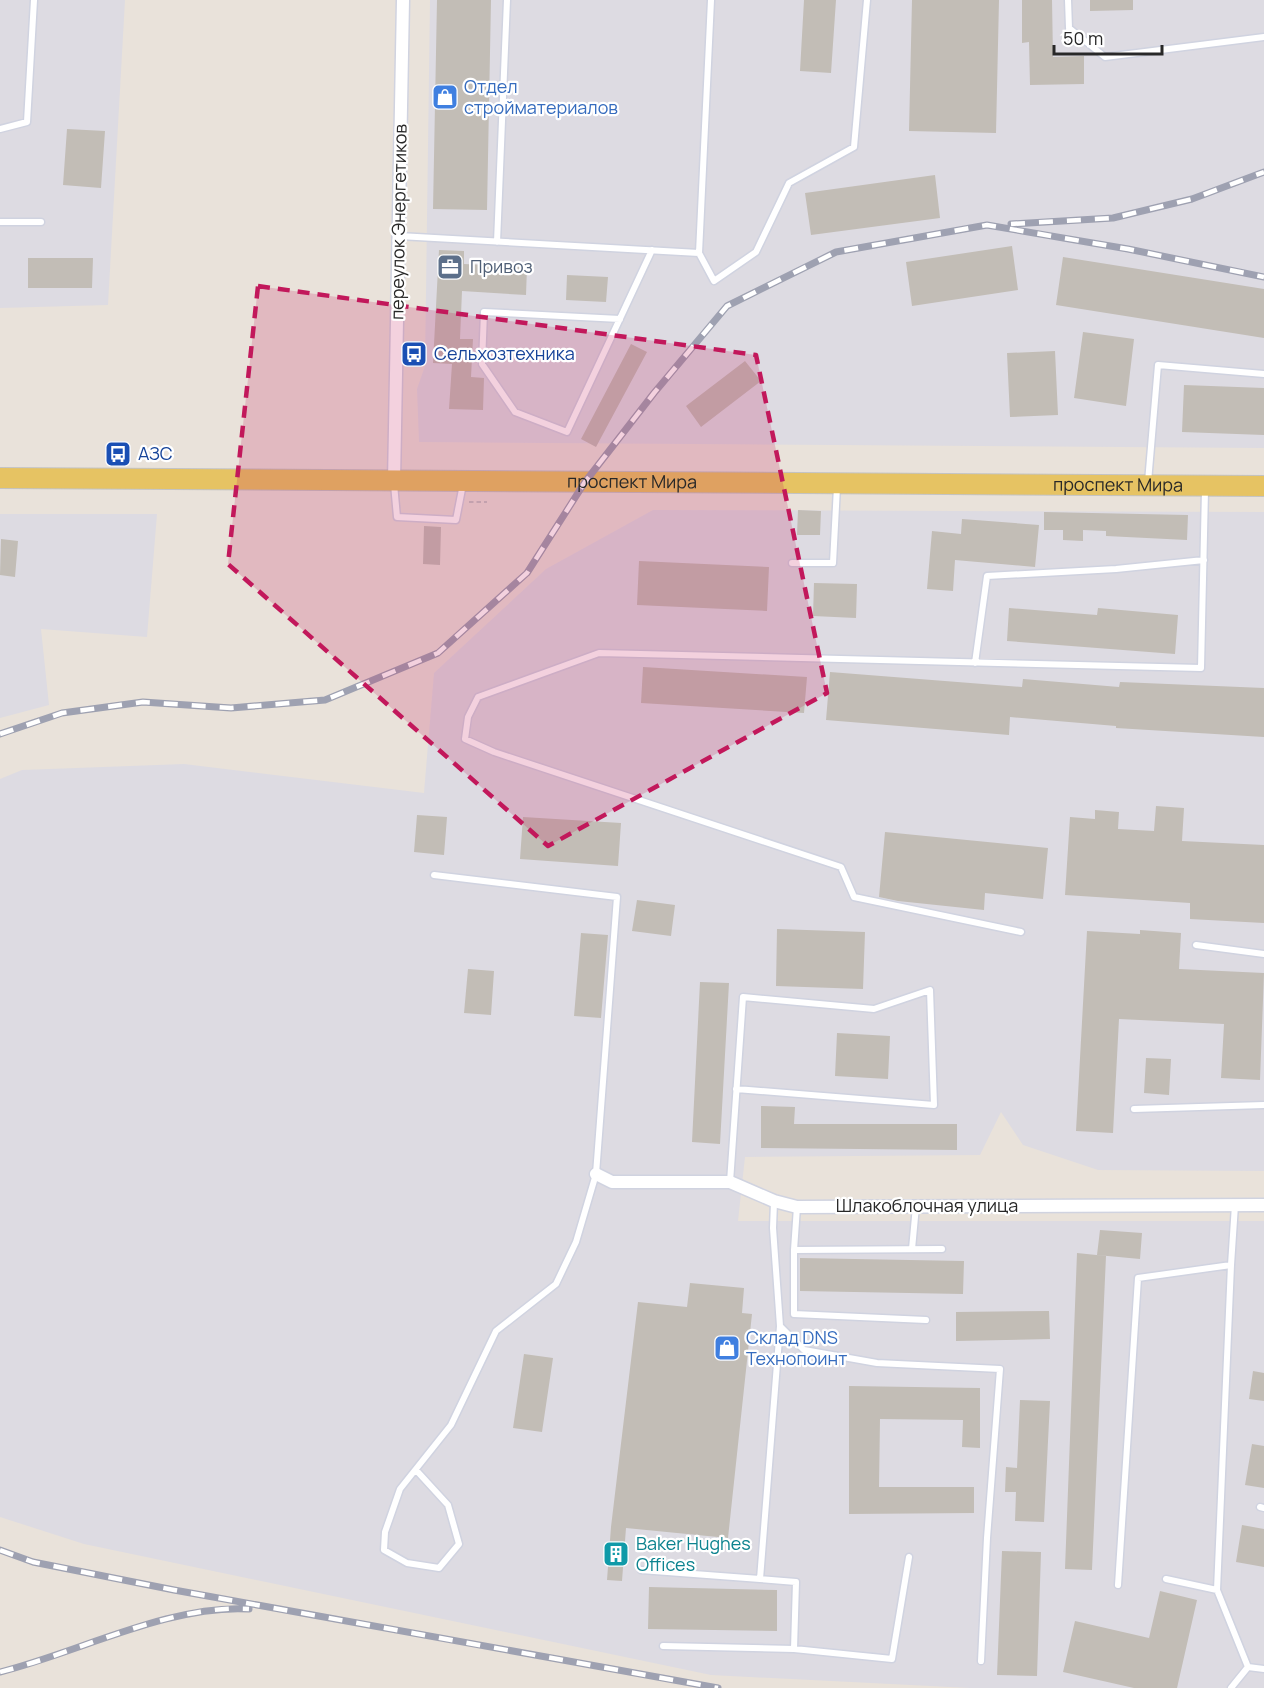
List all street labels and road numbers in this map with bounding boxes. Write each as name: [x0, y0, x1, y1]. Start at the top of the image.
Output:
street label: переулок Энергетиков: [384, 123, 412, 320]
street label: проспект Мира: [567, 469, 697, 493]
street label: проспект Мира: [1053, 472, 1183, 496]
street label: Шлакоблочная улица: [836, 1193, 1018, 1217]

